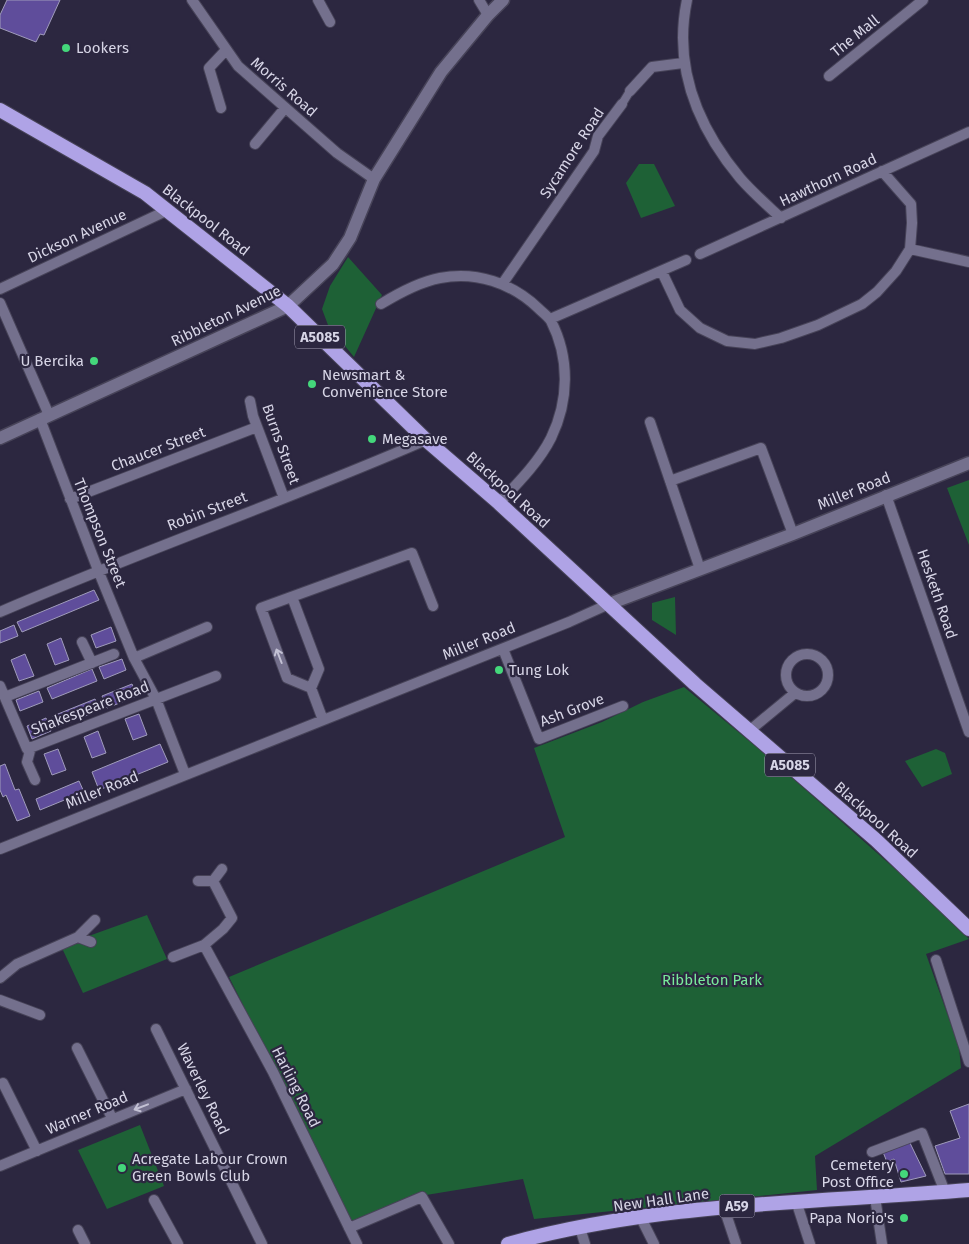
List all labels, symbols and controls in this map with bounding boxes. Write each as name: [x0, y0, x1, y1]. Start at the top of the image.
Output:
street label: The Mall: [827, 11, 883, 61]
place label: Lookers: [76, 39, 129, 57]
marker: Lookers: [60, 42, 72, 54]
street label: Morris Road: [247, 53, 321, 121]
street label: Sycamore Road: [536, 104, 608, 202]
street label: Hawthorn Road: [777, 150, 879, 210]
street label: Blackpool Road: [159, 180, 253, 260]
street label: Dickson Avenue: [25, 205, 129, 267]
street label: Ribbleton Avenue: [168, 282, 284, 350]
road number: A5085: [295, 326, 345, 348]
place label: U Bercika: [20, 352, 84, 370]
marker: U Bercika: [88, 355, 100, 367]
place label: Newsmart & Convenience Store: [322, 366, 448, 401]
marker: Newsmart & Convenience Store: [306, 378, 318, 390]
street label: Burns Street: [258, 401, 304, 487]
street label: Chaucer Street: [108, 423, 208, 475]
place label: Megasave: [382, 430, 448, 448]
marker: Megasave: [366, 433, 378, 445]
street label: Blackpool Road: [463, 448, 553, 532]
street label: Miller Road: [815, 468, 893, 514]
street label: Thompson Street: [70, 476, 130, 591]
street label: Robin Street: [164, 487, 250, 534]
street label: Hesketh Road: [913, 547, 961, 641]
street label: Miller Road: [440, 618, 518, 664]
one-way arrow: [274, 649, 283, 664]
place label: Tung Lok: [509, 661, 569, 679]
marker: Tung Lok: [493, 664, 505, 676]
street label: Shakespeare Road: [28, 677, 152, 739]
street label: Ash Grove: [537, 690, 607, 730]
road number: A5085: [765, 754, 815, 776]
street label: Miller Road: [63, 767, 141, 813]
street label: Blackpool Road: [831, 778, 921, 862]
park label: Ribbleton Park: [662, 971, 762, 989]
street label: Waverley Road: [173, 1040, 233, 1138]
street label: Harling Road: [268, 1044, 324, 1130]
street label: Warner Road: [43, 1088, 131, 1138]
one-way arrow: [134, 1103, 149, 1112]
place label: Acregate Labour Crown Green Bowls Club: [132, 1150, 288, 1185]
place label: Cemetery Post Office: [822, 1156, 895, 1191]
marker: Acregate Labour Crown Green Bowls Club: [116, 1162, 128, 1174]
marker: Cemetery Post Office: [898, 1168, 910, 1180]
street label: New Hall Lane: [612, 1184, 710, 1216]
road number: A59: [720, 1194, 754, 1218]
place label: Papa Norio's: [809, 1209, 894, 1227]
marker: Papa Norio's: [898, 1212, 910, 1224]

